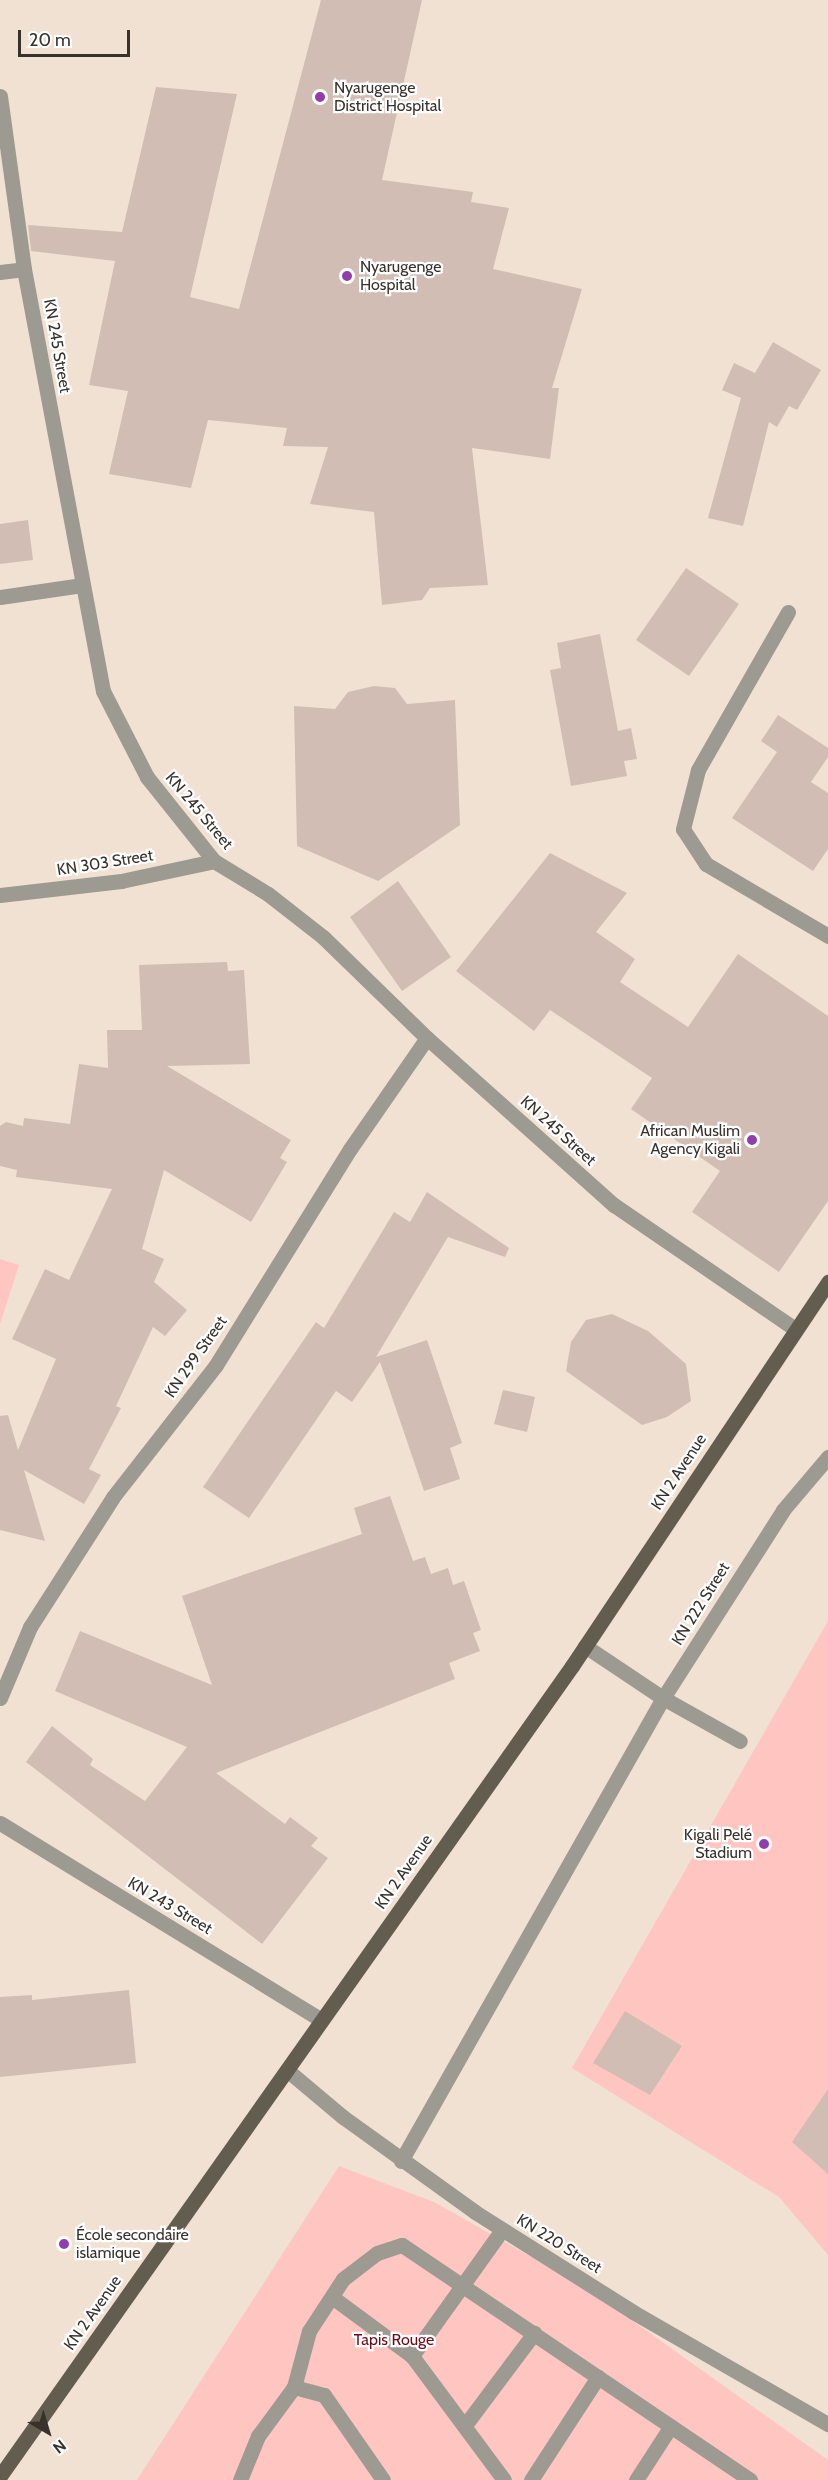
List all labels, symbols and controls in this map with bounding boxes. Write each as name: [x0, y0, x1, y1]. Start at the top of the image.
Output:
scale bar: [21, 18, 134, 56]
text: 20 m: [29, 29, 71, 51]
place label: Nyarugenge District Hospital: [334, 78, 441, 116]
marker: Nyarugenge District Hospital: [311, 88, 329, 106]
place label: Nyarugenge Hospital: [360, 257, 441, 295]
marker: Nyarugenge Hospital: [338, 267, 356, 285]
street label: KN 245 Street: [39, 298, 75, 394]
street label: KN 245 Street: [161, 768, 237, 854]
street label: KN 303 Street: [56, 846, 154, 880]
street label: KN 245 Street: [516, 1092, 600, 1170]
place label: African Muslim Agency Kigali: [640, 1121, 740, 1159]
marker: African Muslim Agency Kigali: [745, 1133, 759, 1147]
street label: KN 299 Street: [161, 1313, 231, 1401]
street label: KN 2 Avenue: [647, 1430, 711, 1514]
street label: KN 222 Street: [668, 1559, 734, 1649]
place label: Kigali Pelé Stadium: [684, 1825, 752, 1863]
street label: KN 2 Avenue: [371, 1831, 437, 1913]
marker: Kigali Pelé Stadium: [757, 1837, 771, 1851]
street label: KN 243 Street: [124, 1873, 216, 1939]
street label: KN 220 Street: [513, 2210, 605, 2278]
place label: École secondaire islamique: [76, 2225, 189, 2263]
marker: École secondaire islamique: [57, 2237, 71, 2251]
street label: KN 2 Avenue: [60, 2272, 126, 2354]
park label: Tapis Rouge: [354, 2330, 434, 2350]
north arrow: [18, 2402, 78, 2462]
text: N: [49, 2436, 70, 2458]

